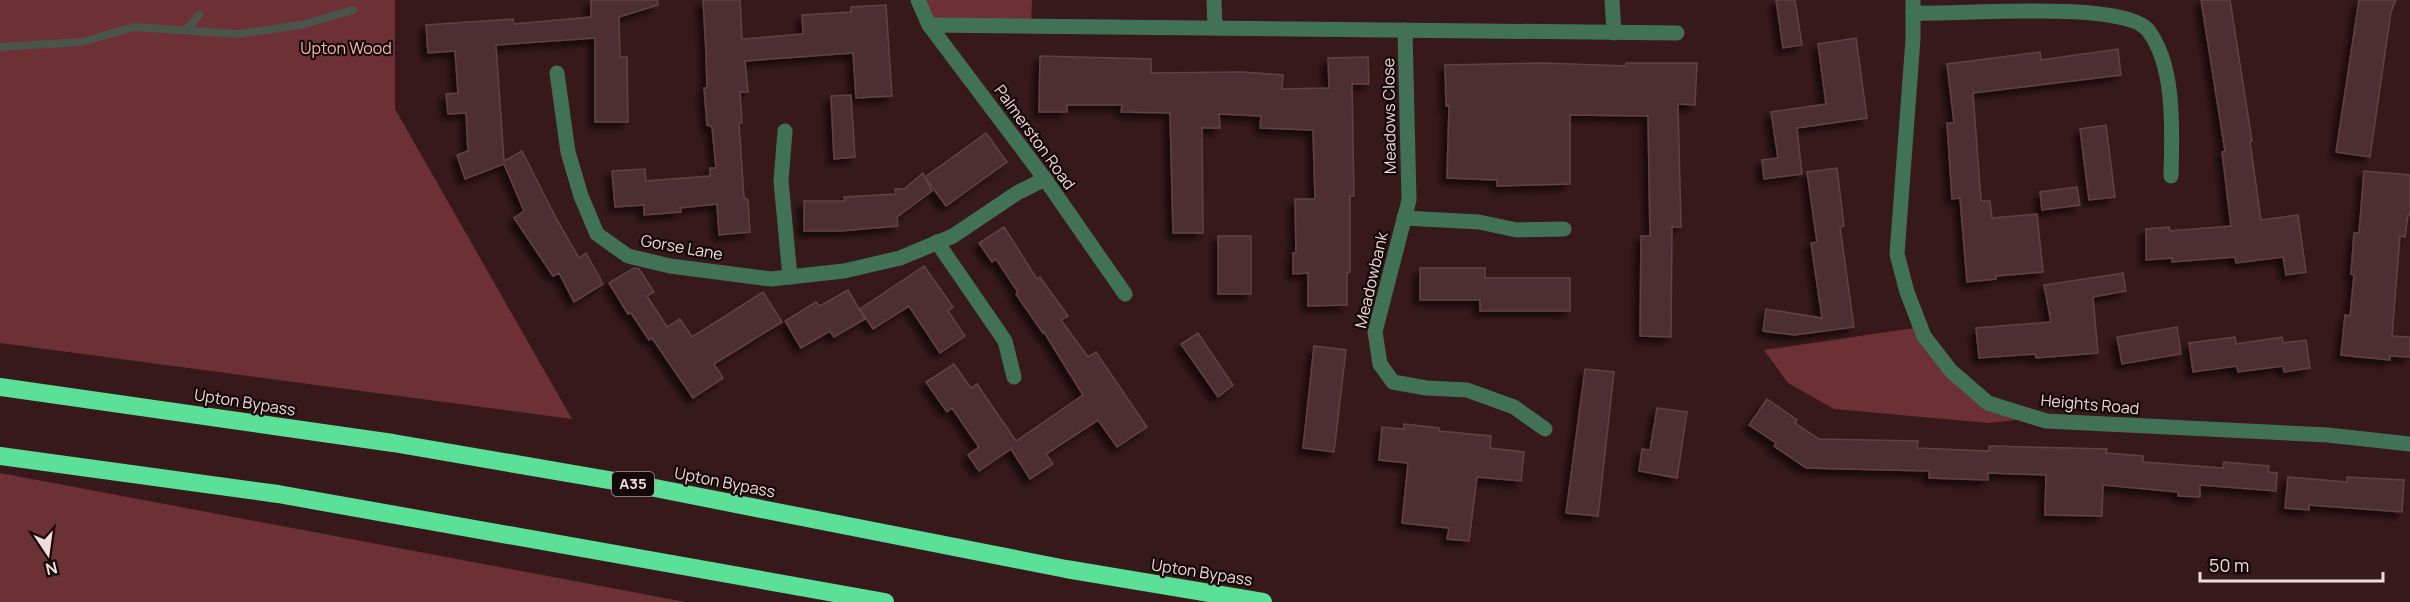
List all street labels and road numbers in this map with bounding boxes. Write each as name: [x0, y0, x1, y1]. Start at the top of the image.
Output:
street label: Meadows Close: [1377, 58, 1401, 174]
street label: Palmerston Road: [989, 80, 1081, 194]
street label: Gorse Lane: [639, 229, 725, 265]
street label: Meadowbank: [1349, 229, 1393, 330]
street label: Upton Bypass: [193, 383, 297, 421]
street label: Heights Road: [2040, 389, 2140, 419]
street label: Upton Bypass: [673, 461, 777, 503]
road number: A35: [612, 472, 654, 496]
street label: Upton Bypass: [1150, 553, 1254, 591]

